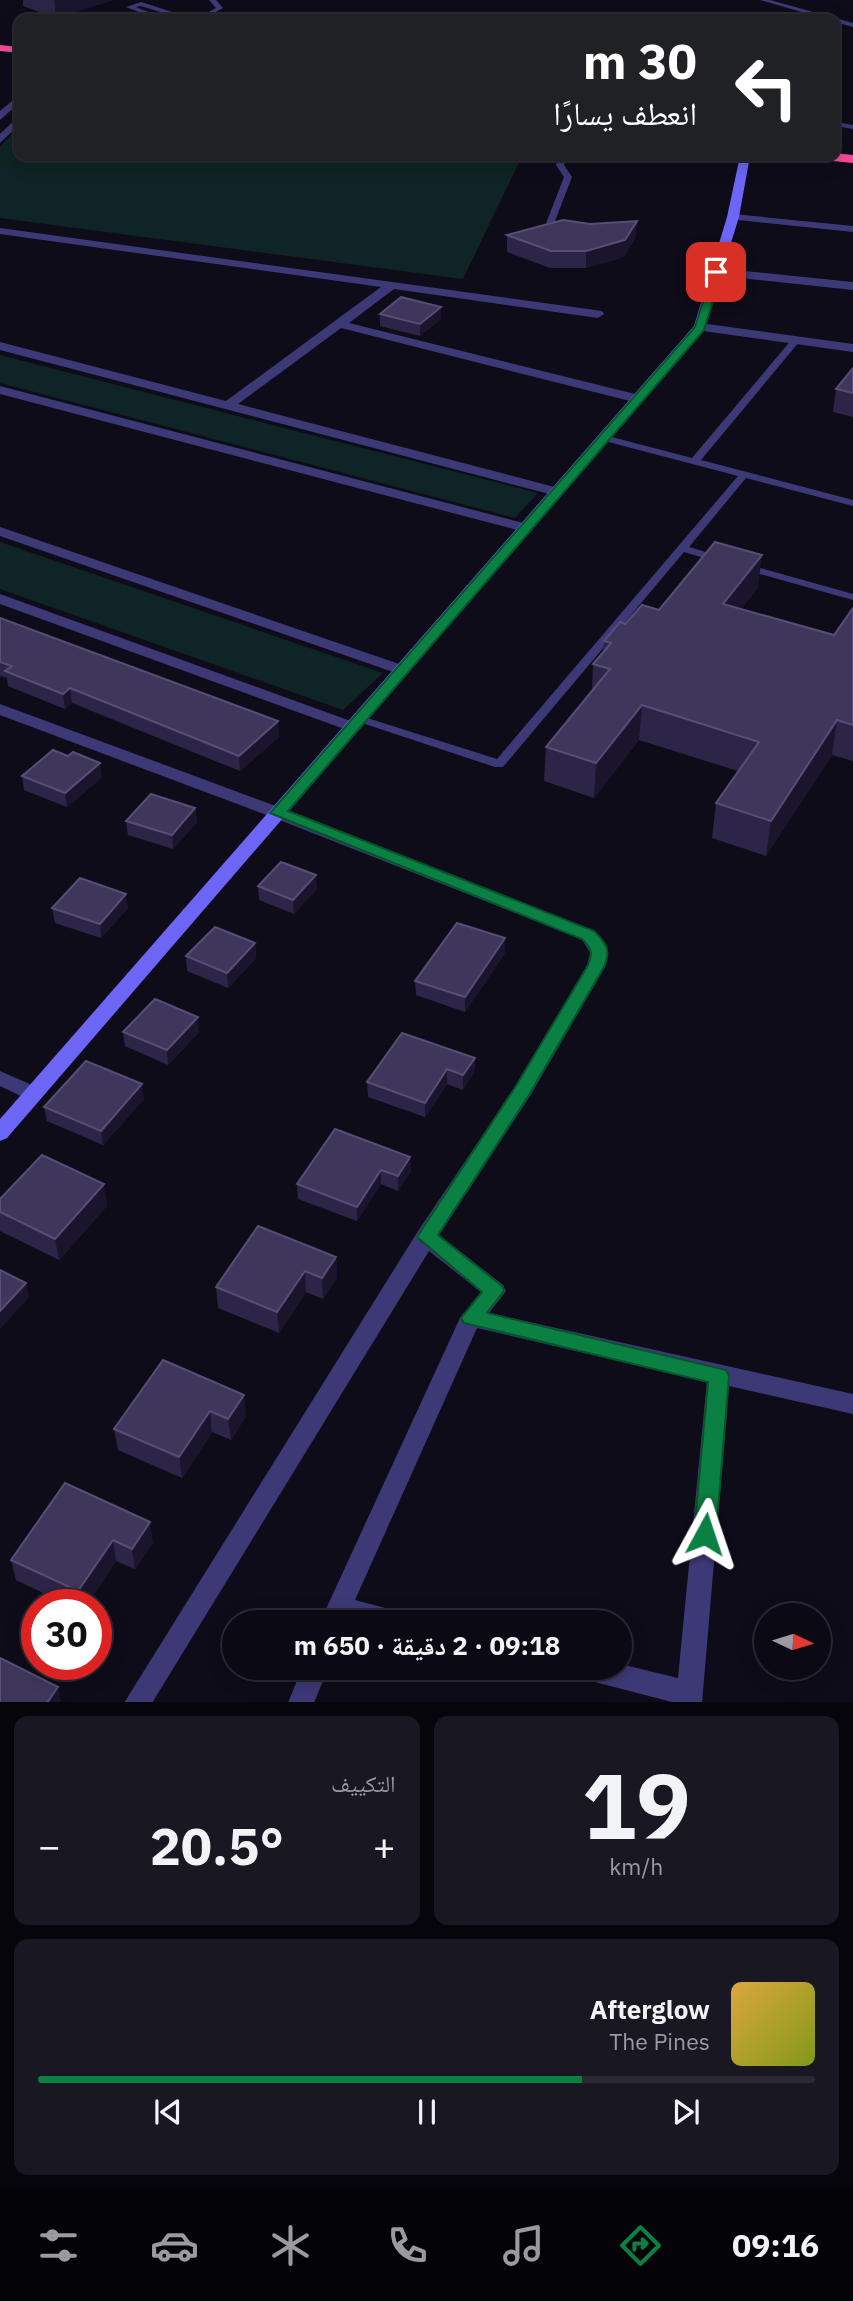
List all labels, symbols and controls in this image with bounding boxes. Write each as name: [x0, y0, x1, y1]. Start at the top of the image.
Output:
text: 30 m: [583, 29, 697, 92]
icon: left: [721, 42, 812, 133]
text: انعطف يسارًا: [553, 92, 697, 134]
pin: [686, 242, 746, 302]
icon: arrive: [697, 253, 735, 291]
position arrow: [668, 1497, 742, 1571]
speed limit sign: 30: [21, 1589, 112, 1680]
north arrow: [754, 1603, 831, 1680]
map controls: [754, 1603, 831, 1680]
text: 09:18 · 2 دقيقة · 650 m: [294, 1628, 560, 1662]
text: 19: [582, 1746, 691, 1864]
text: التكييف: [331, 1768, 396, 1798]
text: 20.5°: [150, 1812, 284, 1879]
text: −: [38, 1821, 61, 1870]
text: +: [373, 1821, 395, 1870]
text: km/h: [609, 1851, 663, 1881]
text: Afterglow: [590, 1992, 710, 2026]
text: The Pines: [609, 2026, 710, 2056]
icon: previous: [149, 2093, 187, 2131]
icon: pause: [408, 2093, 446, 2131]
icon: next: [667, 2093, 705, 2131]
icon: filters: [34, 2221, 83, 2270]
icon: car: [150, 2221, 199, 2270]
icon: climate: [266, 2221, 315, 2270]
icon: phone: [383, 2221, 432, 2270]
icon: music: [499, 2221, 548, 2270]
icon: directions: [616, 2221, 665, 2270]
text: 09:16: [732, 2224, 819, 2266]

